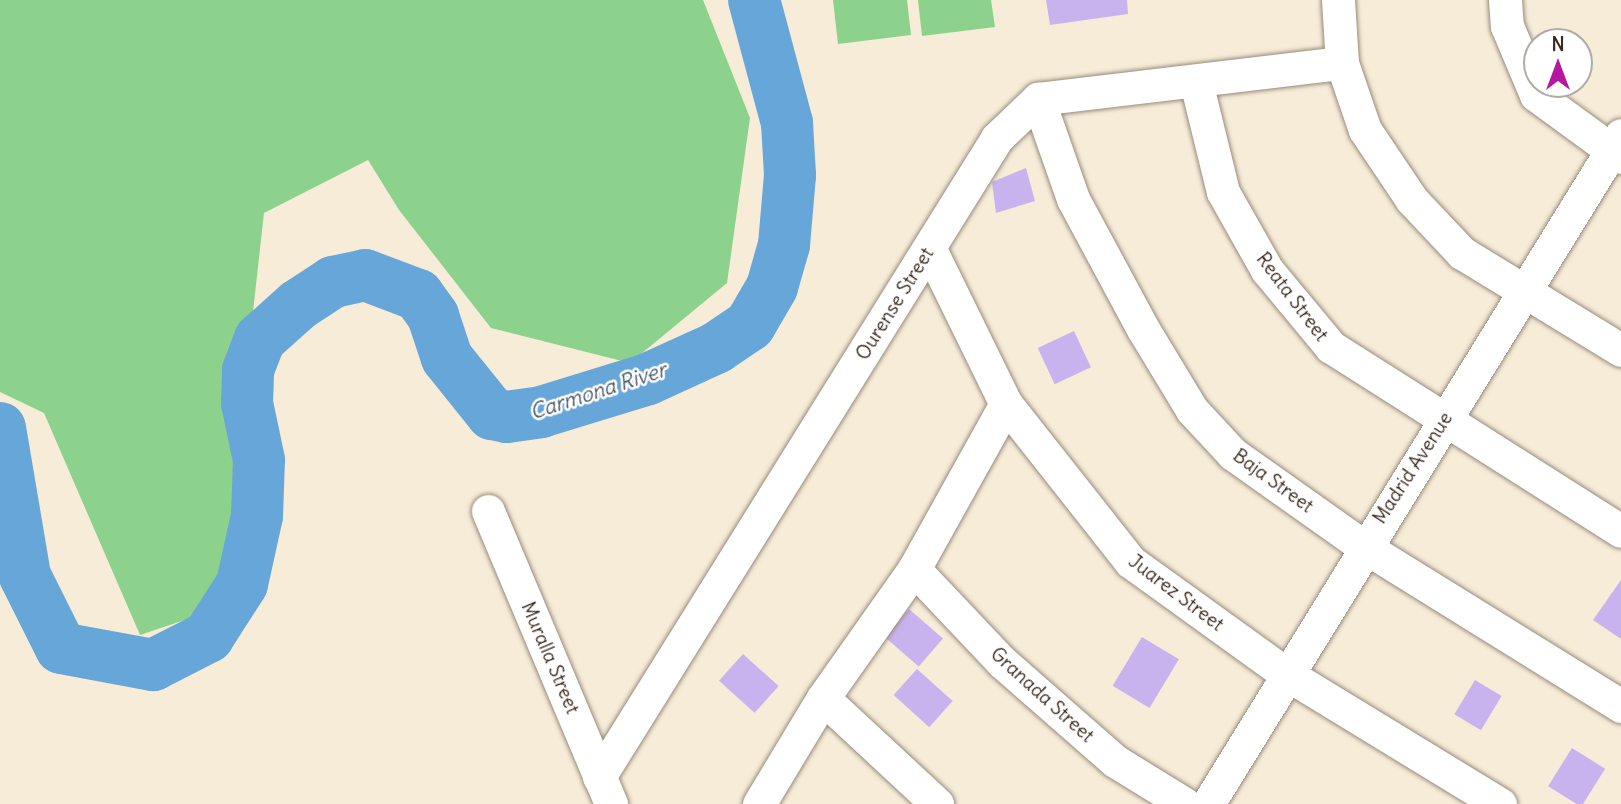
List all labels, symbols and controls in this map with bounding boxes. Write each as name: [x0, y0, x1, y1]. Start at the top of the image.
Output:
north arrow: [1523, 28, 1593, 98]
text: N: [1551, 32, 1565, 56]
street label: Ourense Street: [851, 244, 939, 364]
street label: Reata Street: [1251, 248, 1333, 346]
water label: Carmona River: [527, 357, 669, 425]
street label: Madrid Avenue: [1368, 408, 1458, 528]
street label: Baja Street: [1228, 444, 1318, 518]
street label: Juarez Street: [1124, 550, 1228, 636]
street label: Muralla Street: [516, 599, 584, 717]
street label: Granada Street: [986, 643, 1098, 747]

